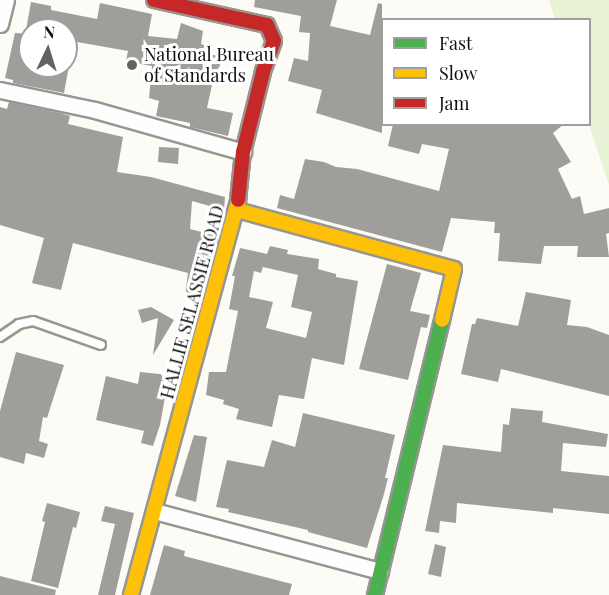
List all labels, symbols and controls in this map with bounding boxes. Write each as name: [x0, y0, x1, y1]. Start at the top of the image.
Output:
north arrow: [18, 18, 78, 78]
legend: [381, 18, 591, 126]
text: N: [43, 21, 56, 42]
text: Fast: [439, 31, 472, 55]
place label: National Bureau of Standards: [144, 44, 274, 86]
marker: National Bureau of Standards: [125, 58, 139, 72]
text: Slow: [439, 61, 477, 85]
text: Jam: [439, 91, 469, 115]
street label: HALLIE SELASSIE ROAD: [156, 203, 228, 401]

